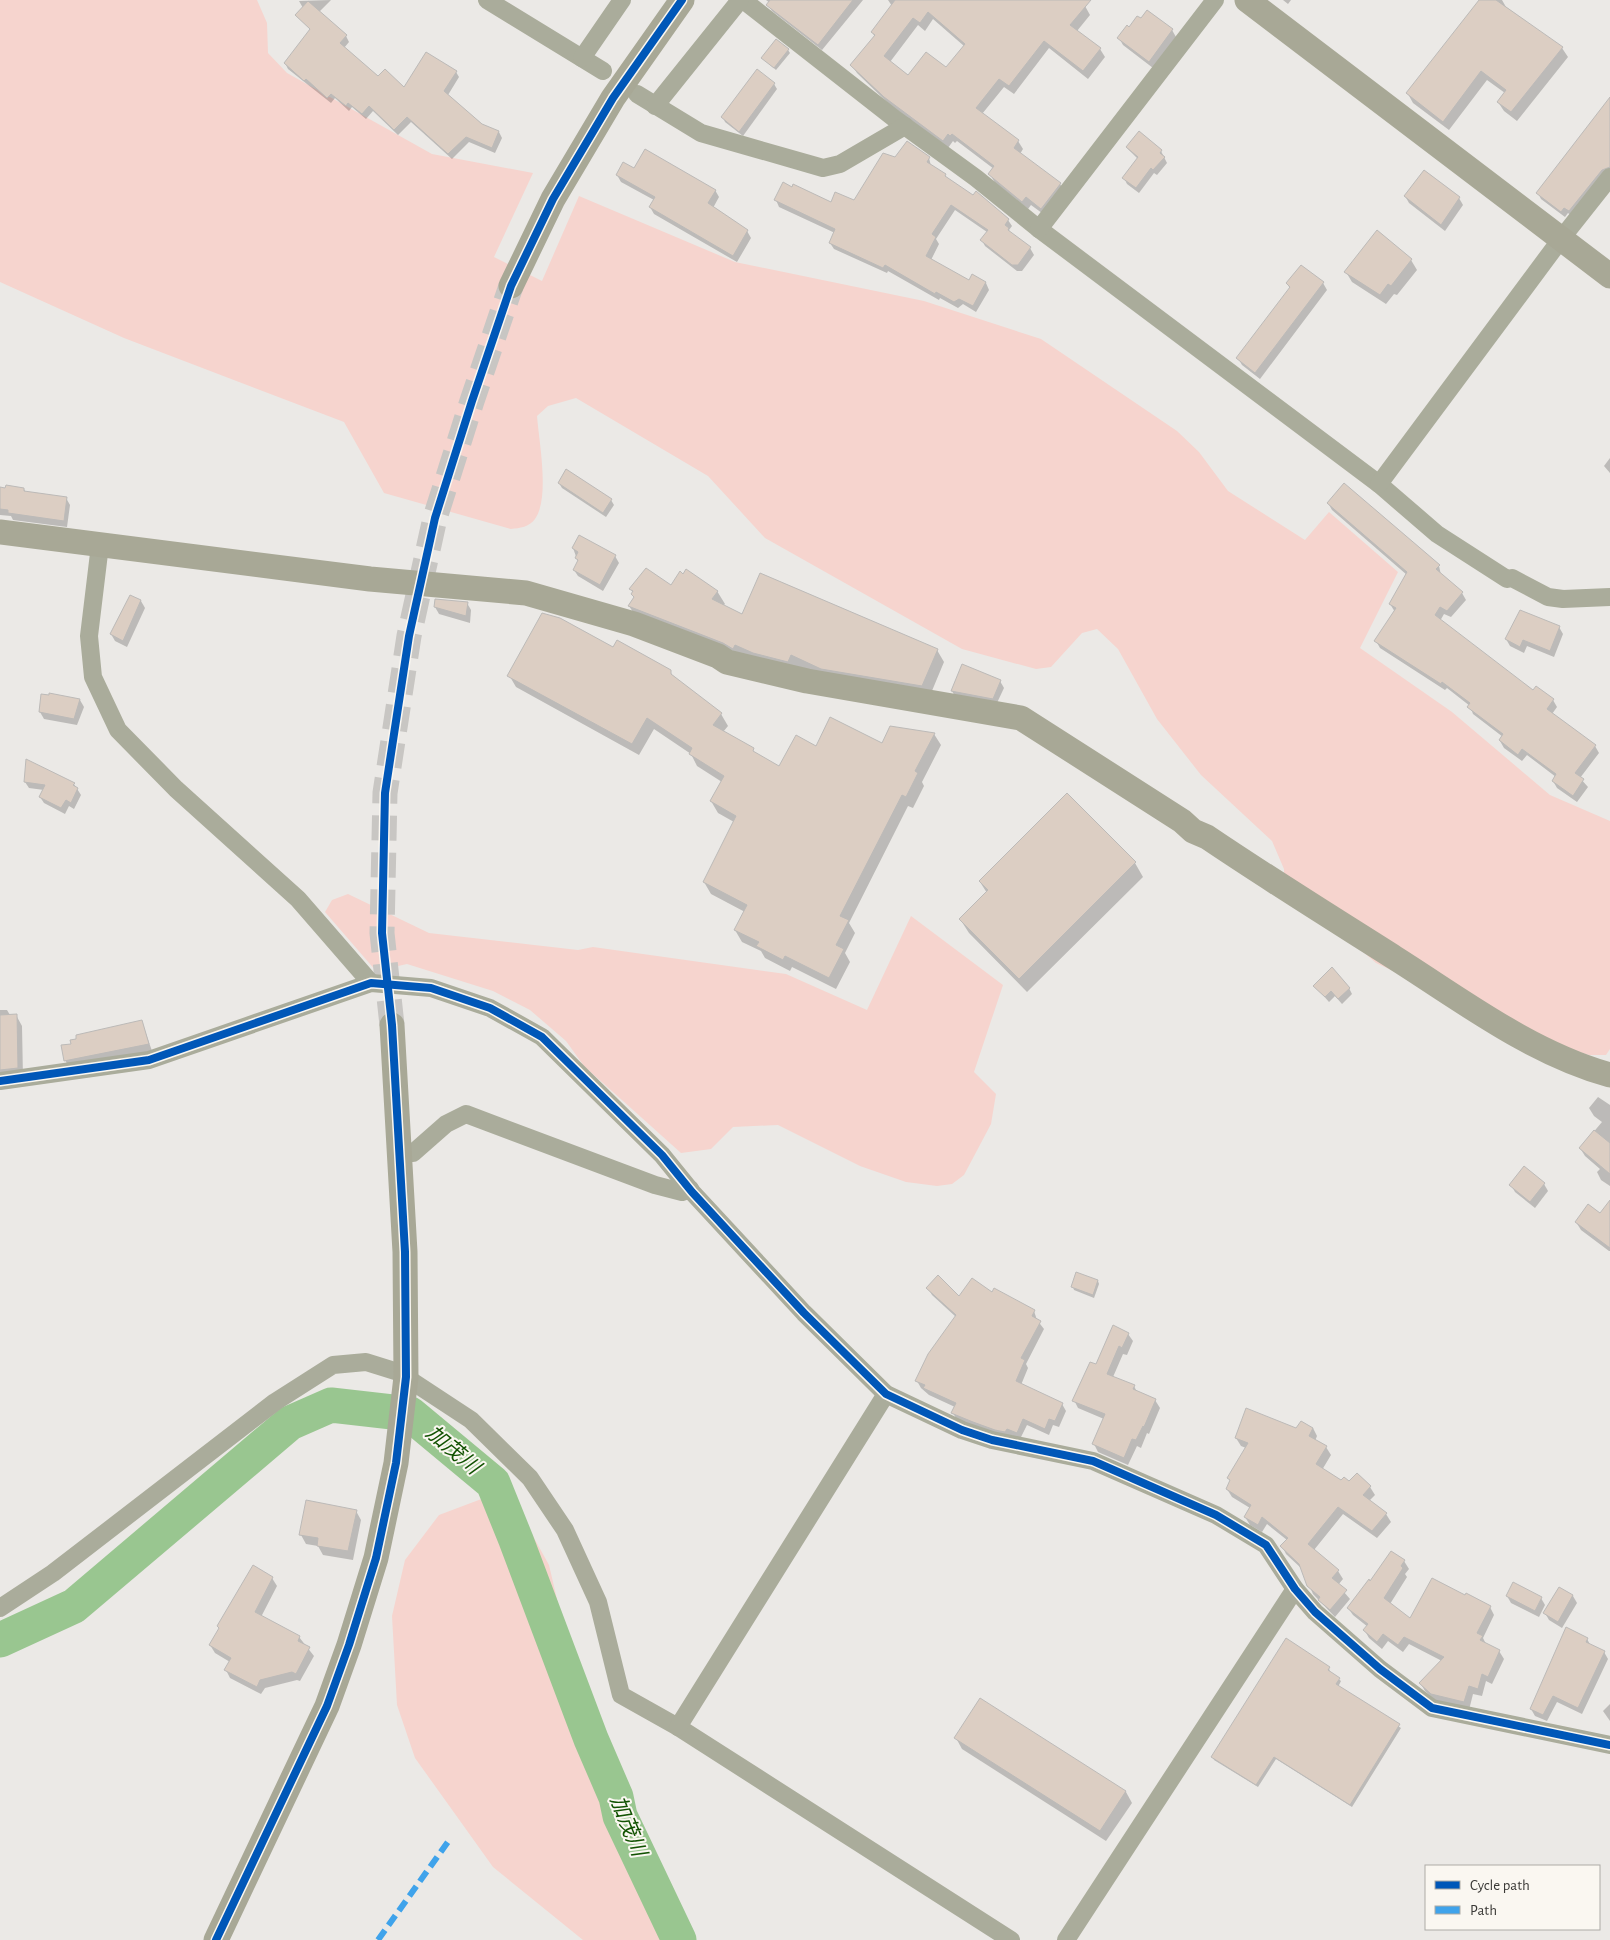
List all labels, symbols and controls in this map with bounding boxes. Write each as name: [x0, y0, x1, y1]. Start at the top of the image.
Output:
water label: 加茂川: [422, 1421, 486, 1480]
water label: 加茂川: [606, 1792, 651, 1861]
legend: [1425, 1865, 1600, 1930]
text: Cycle path: [1470, 1878, 1530, 1893]
text: Path: [1470, 1903, 1497, 1918]

